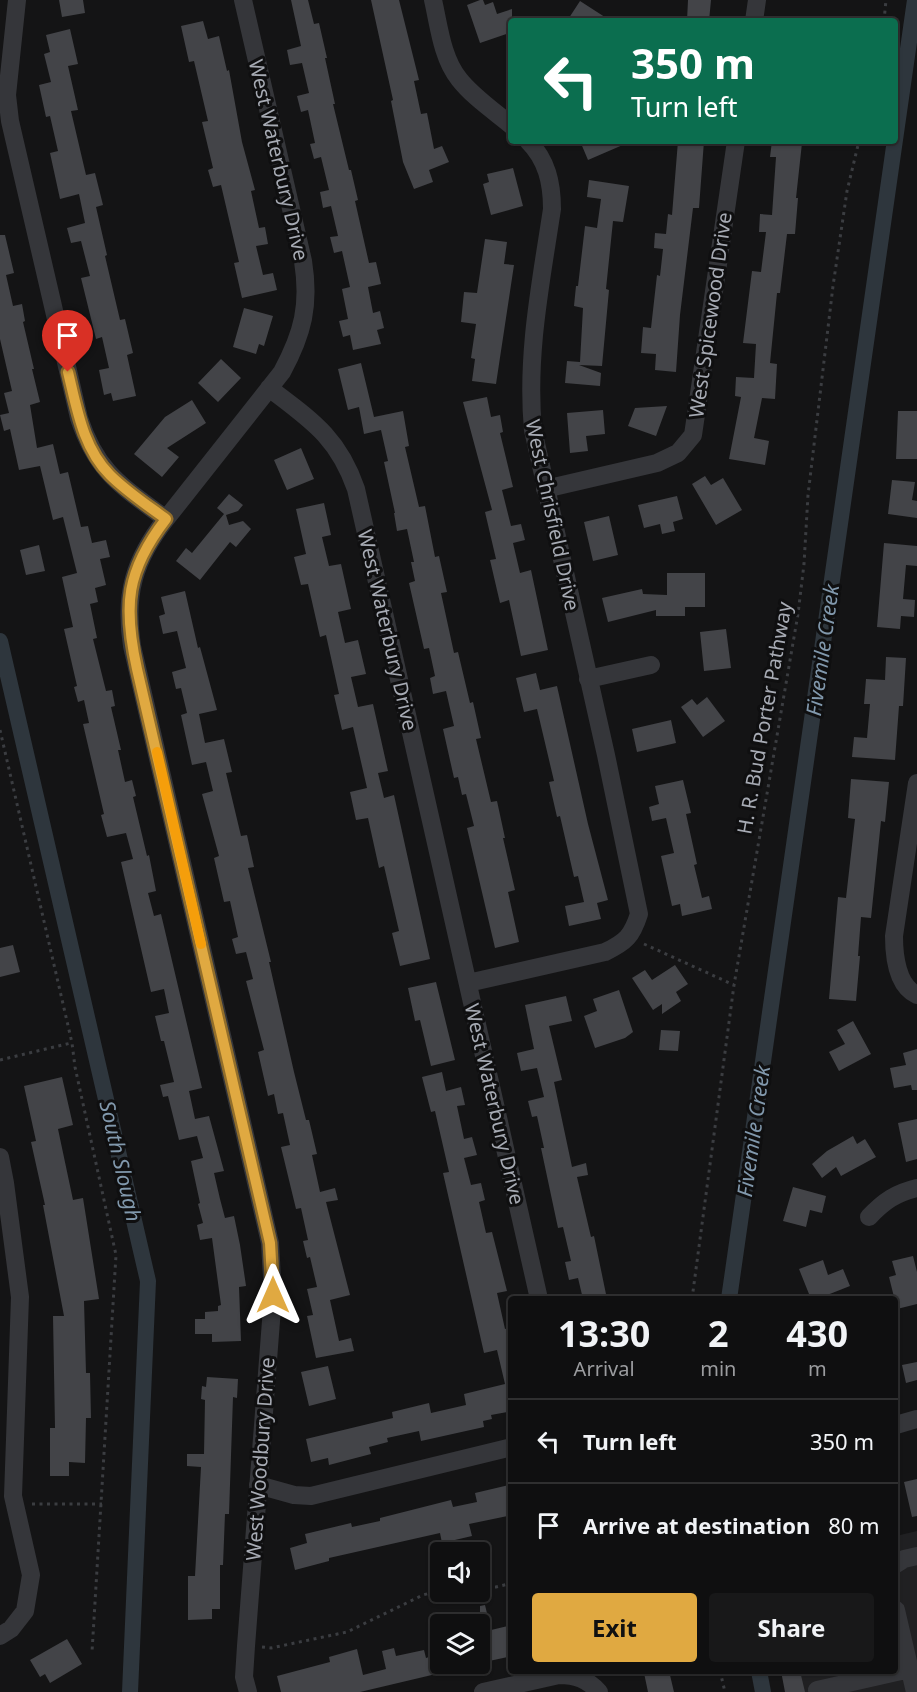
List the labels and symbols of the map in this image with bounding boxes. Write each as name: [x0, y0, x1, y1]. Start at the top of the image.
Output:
street label: West Waterbury Drive: [243, 57, 315, 263]
street label: West Spicewood Drive: [682, 210, 738, 420]
pin: [42, 310, 93, 372]
street label: West Chrisfield Drive: [520, 417, 586, 613]
street label: West Waterbury Drive: [352, 527, 424, 733]
water label: Fivemile Creek: [799, 581, 845, 718]
street label: H. R. Bud Porter Pathway: [730, 599, 798, 836]
street label: West Waterbury Drive: [459, 1001, 531, 1207]
water label: Fivemile Creek: [730, 1062, 776, 1199]
water label: South Slough: [93, 1098, 149, 1224]
position arrow: [241, 1263, 305, 1327]
street label: West Woodbury Drive: [239, 1356, 281, 1562]

